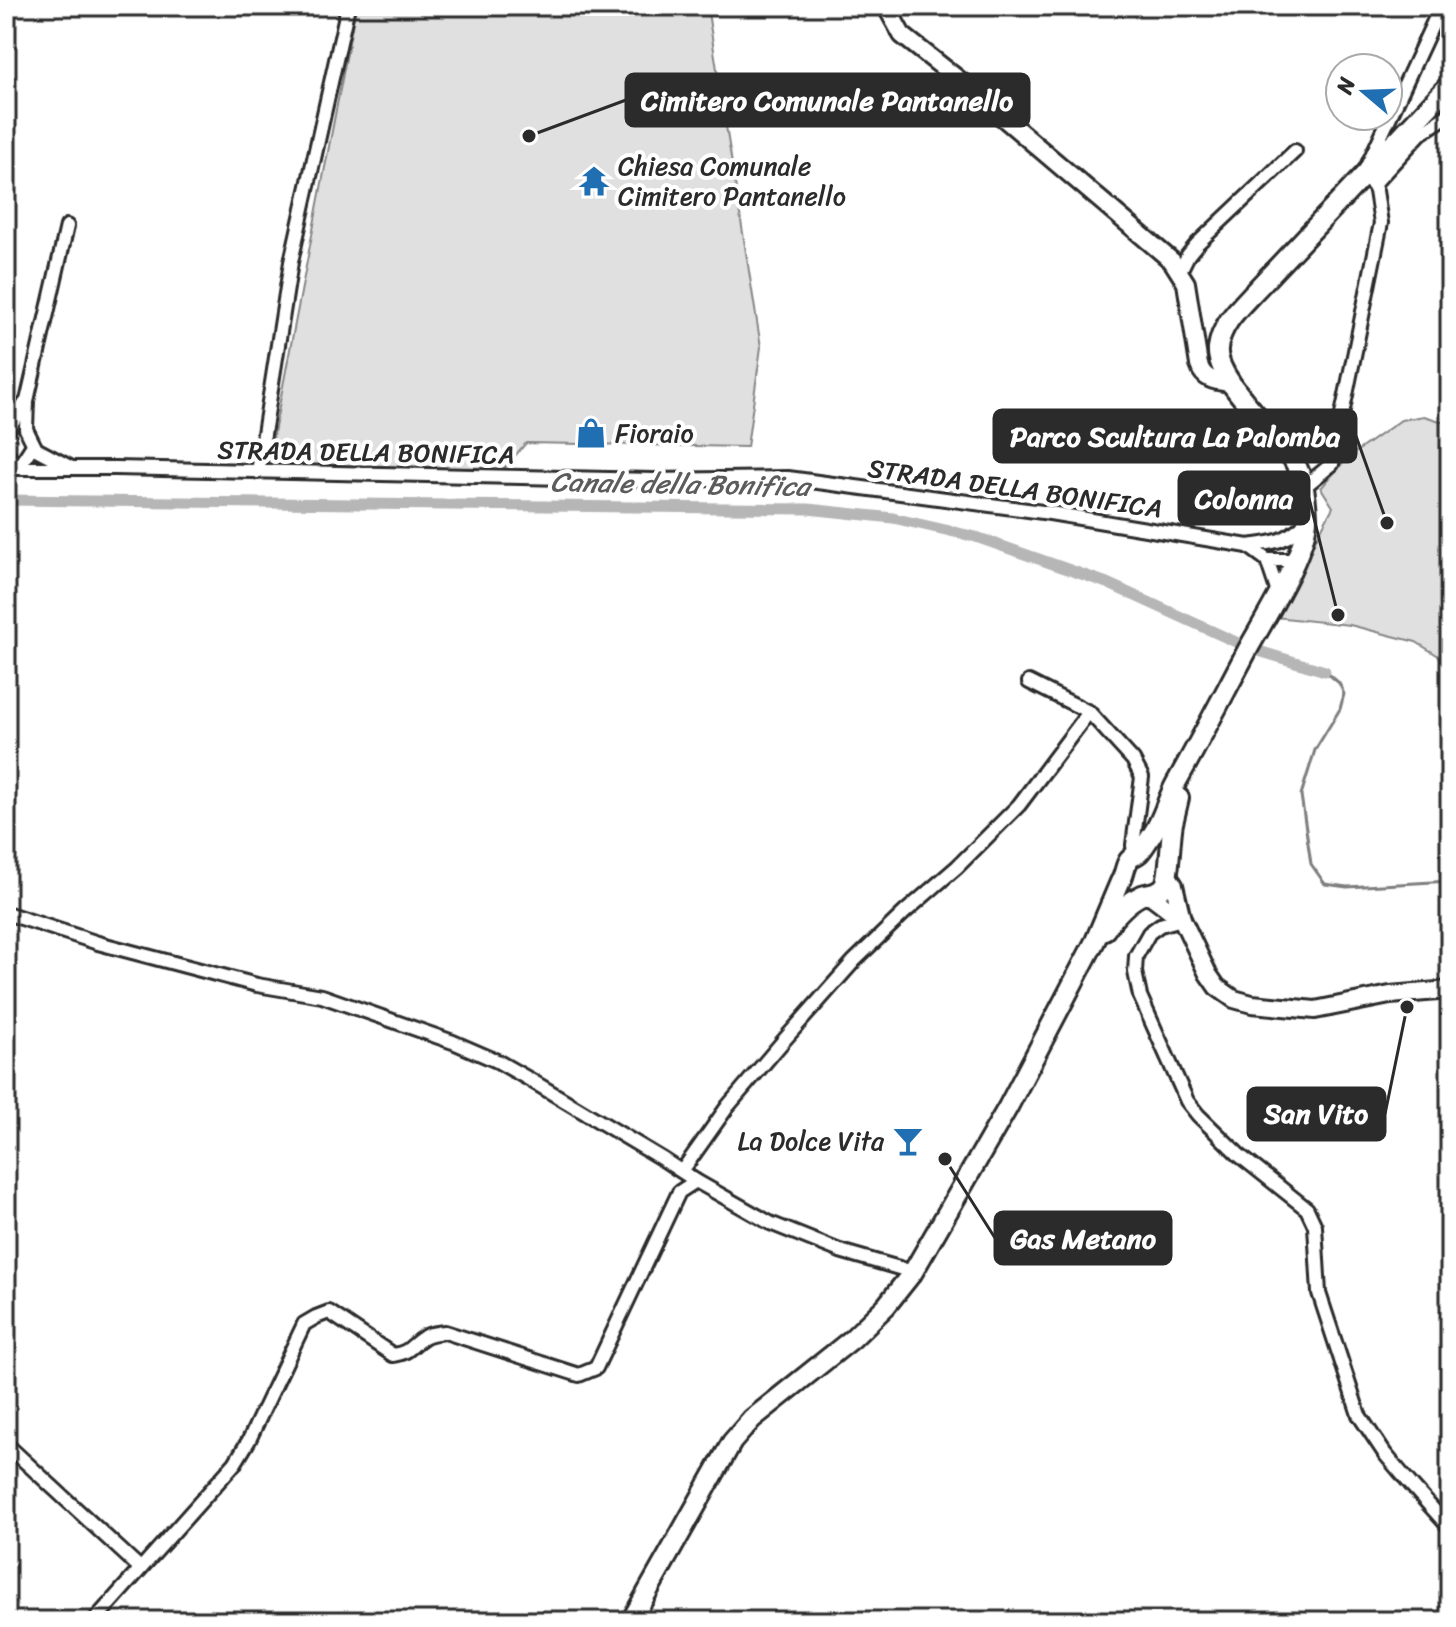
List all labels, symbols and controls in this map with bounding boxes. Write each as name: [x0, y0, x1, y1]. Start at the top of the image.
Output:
north arrow: [1324, 52, 1404, 132]
text: N: [1324, 71, 1367, 100]
callout: Cimitero Comunale Pantanello: [626, 74, 1029, 126]
text: Cimitero Comunale Pantanello: [640, 76, 1013, 125]
place label: Chiesa Comunale Cimitero Pantanello: [618, 143, 846, 219]
temple icon: Chiesa Comunale Cimitero Pantanello: [577, 164, 611, 198]
place label: Fioraio: [615, 410, 694, 456]
callout: Parco Scultura La Palomba: [994, 410, 1356, 462]
text: Parco Scultura La Palomba: [1010, 412, 1341, 461]
shop icon: Fioraio: [574, 416, 608, 450]
street label: STRADA DELLA BONIFICA: [217, 426, 515, 478]
street label: STRADA DELLA BONIFICA: [865, 445, 1165, 531]
water label: Canale della Bonifica: [550, 457, 814, 511]
callout: Colonna: [1179, 472, 1309, 524]
text: Colonna: [1194, 474, 1294, 523]
callout: San Vito: [1248, 1088, 1385, 1140]
text: San Vito: [1263, 1089, 1368, 1138]
place label: La Dolce Vita: [738, 1118, 885, 1164]
bar icon: La Dolce Vita: [891, 1124, 925, 1158]
callout: Gas Metano: [995, 1212, 1171, 1264]
text: Gas Metano: [1010, 1214, 1157, 1263]

